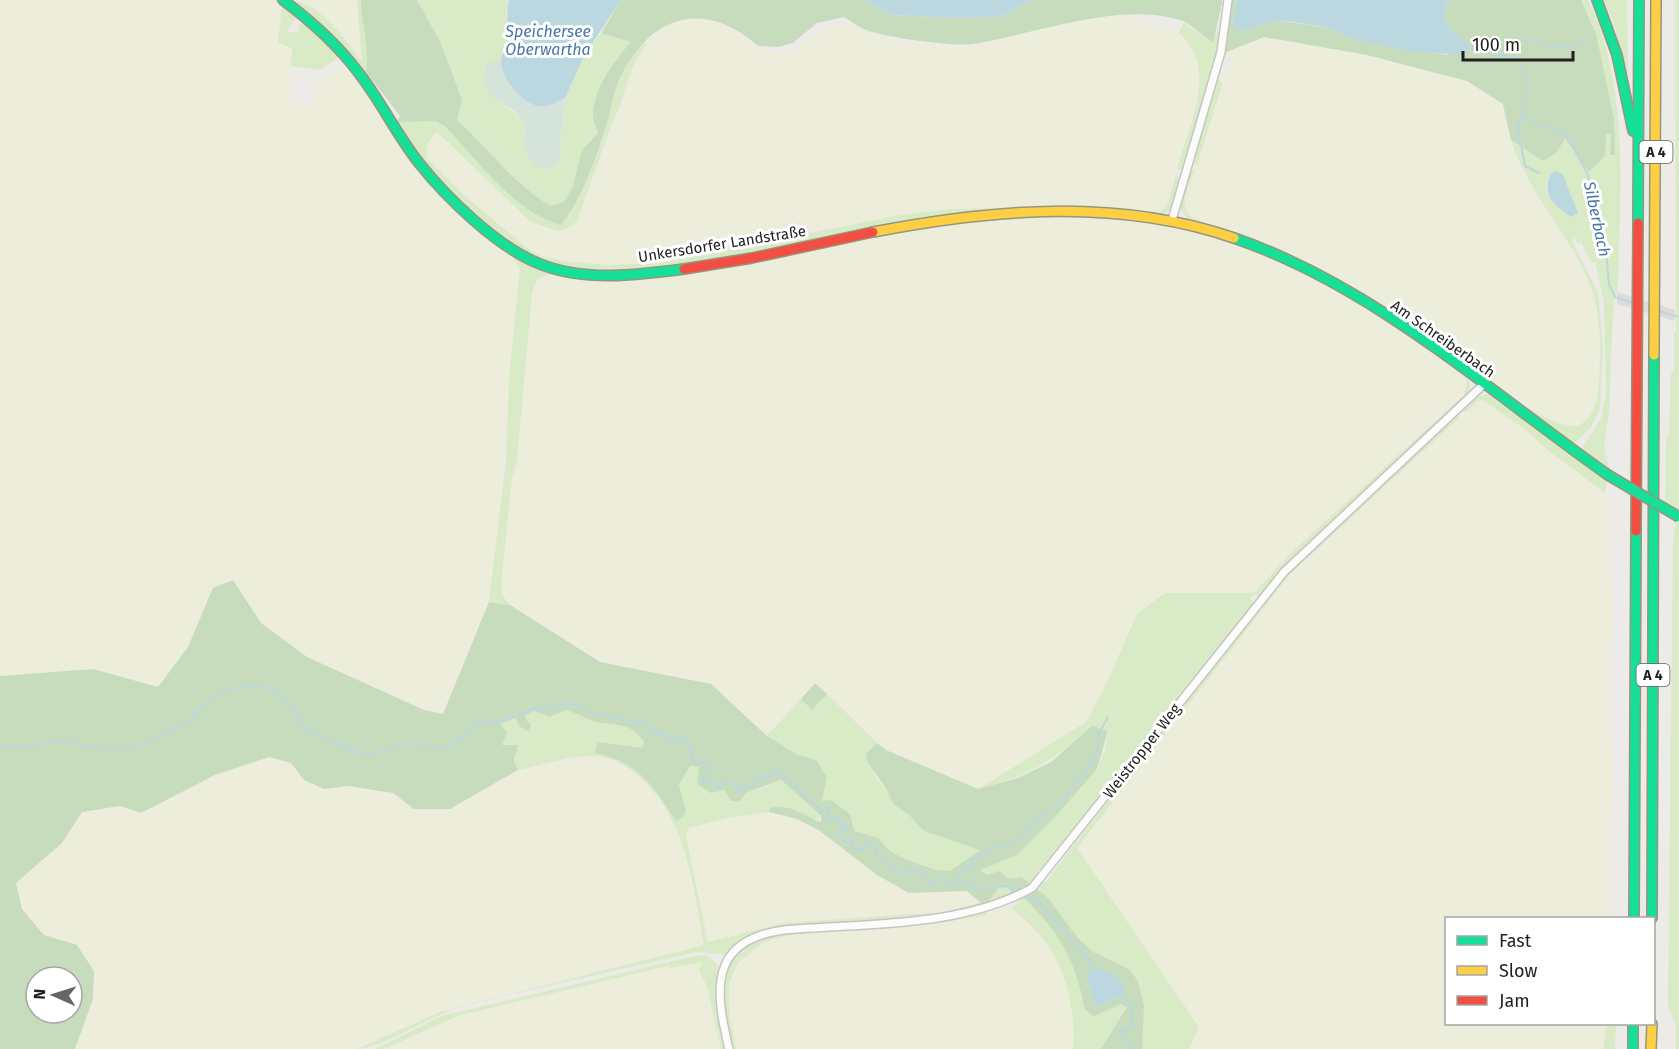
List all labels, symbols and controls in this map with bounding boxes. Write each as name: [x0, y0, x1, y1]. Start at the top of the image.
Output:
water label: Speichersee Oberwartha: [504, 22, 591, 59]
scale bar: [1463, 24, 1572, 62]
text: 100 m: [1472, 34, 1520, 56]
road number: A 4: [1640, 141, 1672, 163]
water label: Silberbach: [1580, 179, 1614, 258]
street label: Unkersdorfer Landstraße: [637, 222, 807, 266]
street label: Am Schreiberbach: [1387, 296, 1499, 382]
road number: A 4: [1636, 664, 1670, 686]
street label: Weistropper Weg: [1099, 700, 1185, 802]
legend: [1445, 917, 1655, 1025]
text: Fast: [1499, 930, 1532, 952]
text: Slow: [1499, 960, 1538, 982]
north arrow: [24, 965, 84, 1025]
text: N: [30, 988, 49, 1000]
text: Jam: [1499, 990, 1530, 1012]

